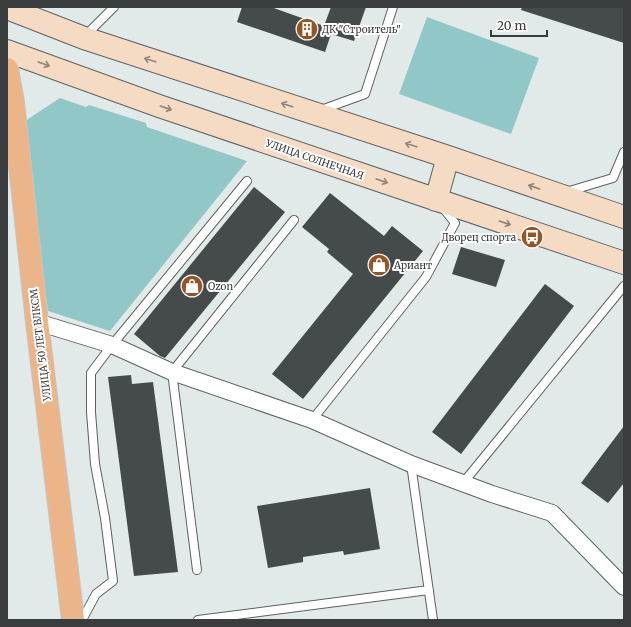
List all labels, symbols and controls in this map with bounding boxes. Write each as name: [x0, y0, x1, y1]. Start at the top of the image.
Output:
scale bar: [491, 12, 547, 38]
building icon: ДК "Строитель": [294, 16, 320, 42]
text: 20 m: [497, 18, 526, 33]
place label: ДК "Строитель": [322, 23, 401, 36]
one-way arrow: [145, 55, 157, 63]
one-way arrow: [37, 61, 49, 69]
one-way arrow: [281, 101, 294, 108]
one-way arrow: [159, 105, 172, 112]
street label: УЛИЦА СОЛНЕЧНАЯ: [263, 136, 366, 182]
one-way arrow: [404, 141, 417, 148]
one-way arrow: [376, 178, 388, 186]
one-way arrow: [528, 182, 540, 190]
one-way arrow: [499, 220, 512, 227]
bus stop icon: Дворец спорта: [519, 224, 545, 250]
place label: Дворец спорта: [441, 231, 517, 244]
shop icon: Ариант: [366, 252, 392, 278]
place label: Ариант: [393, 259, 432, 272]
shop icon: Ozon: [179, 273, 205, 299]
place label: Ozon: [208, 280, 233, 293]
street label: УЛИЦА 50 ЛЕТ ВЛКСМ: [27, 288, 54, 403]

